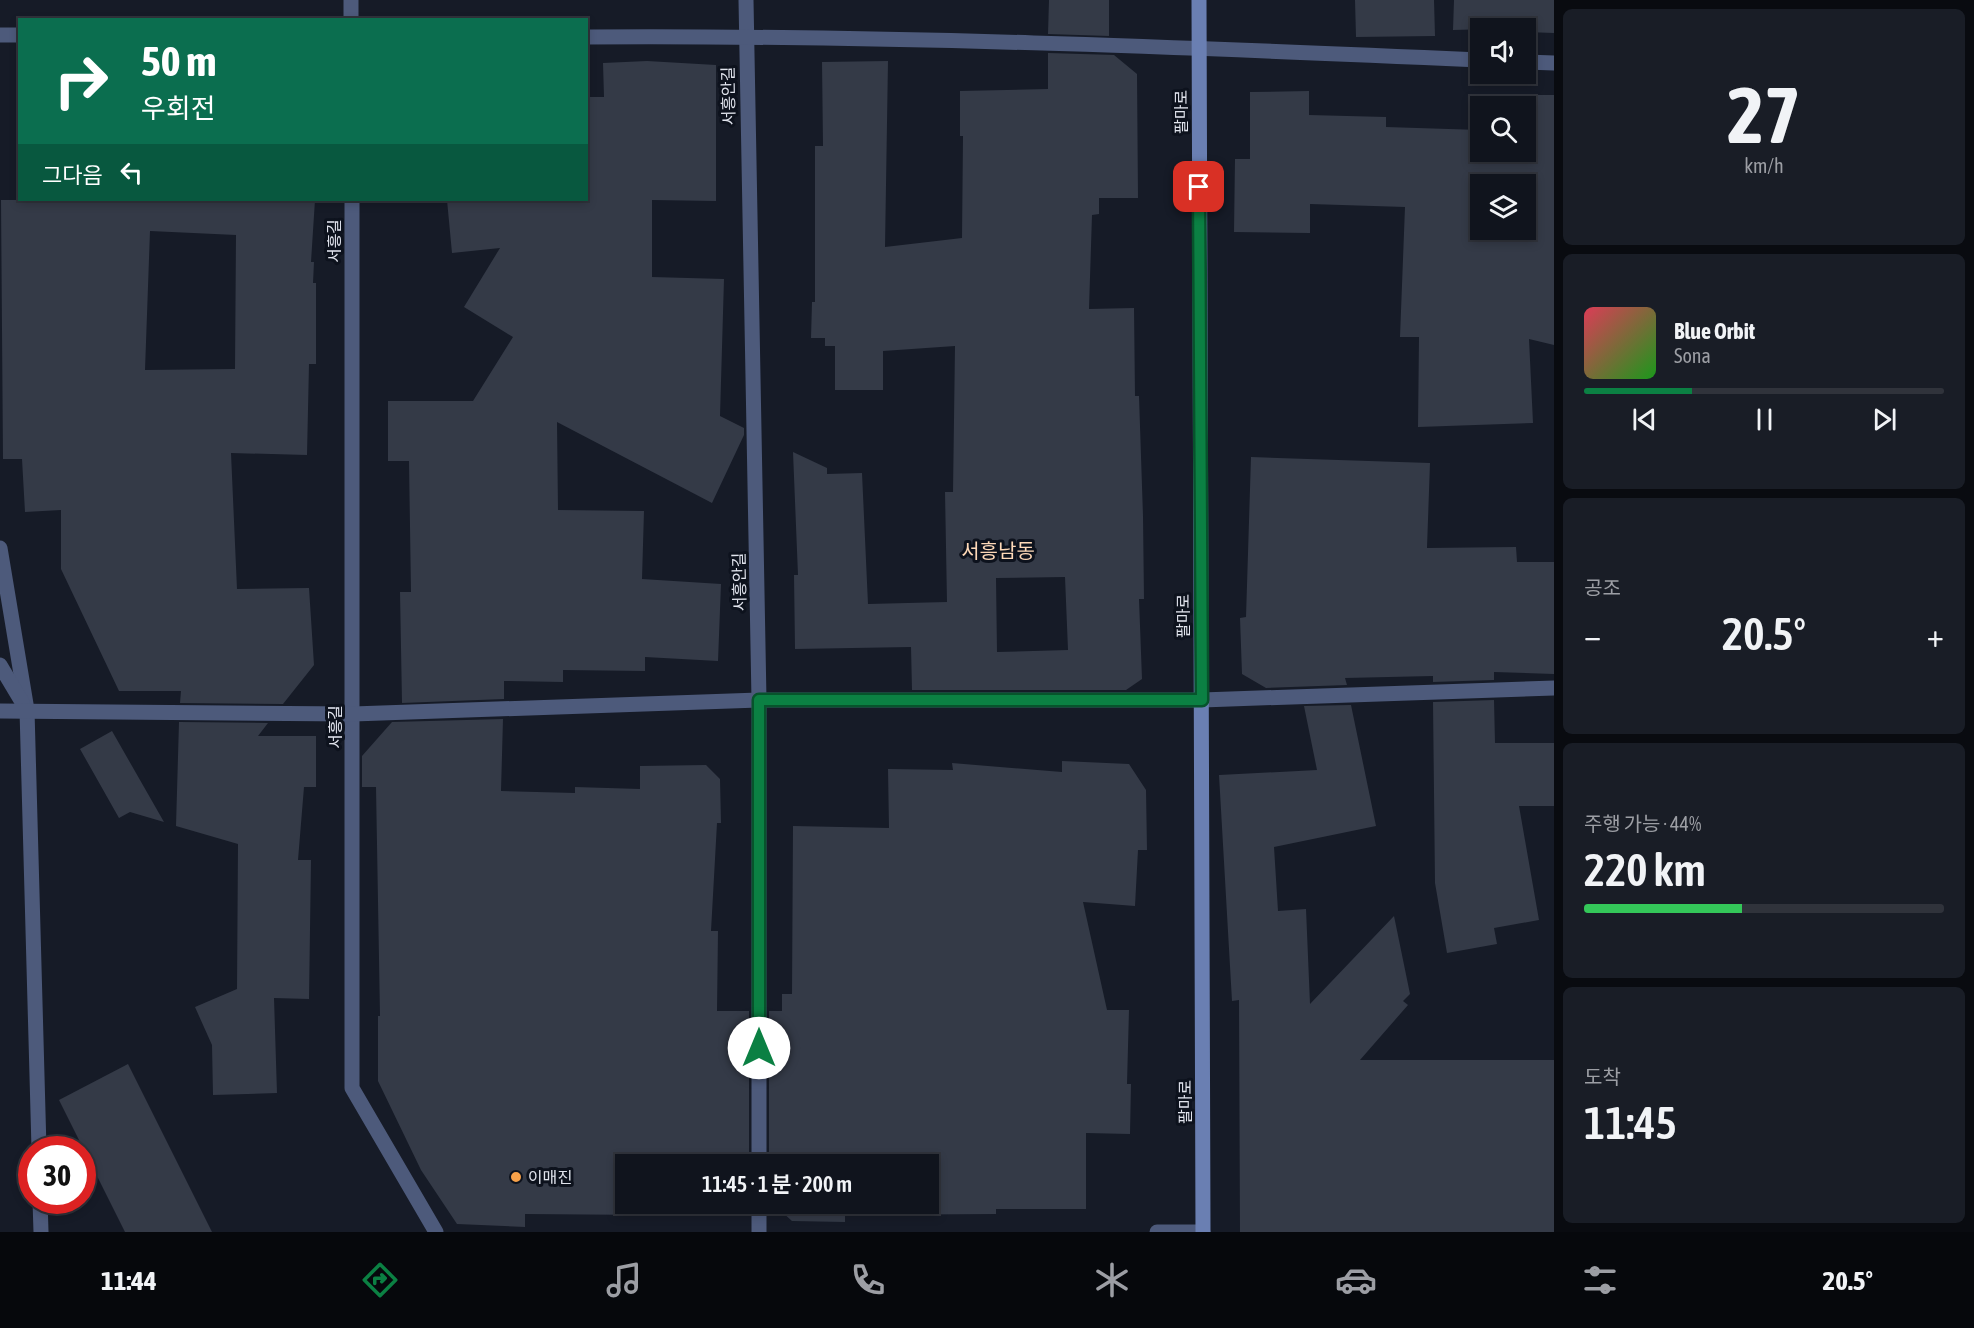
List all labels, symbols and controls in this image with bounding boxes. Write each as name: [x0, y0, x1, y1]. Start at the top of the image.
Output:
map controls: [1470, 18, 1536, 240]
button: sound: [1470, 18, 1536, 84]
text: 50 m: [141, 37, 216, 85]
icon: right: [42, 42, 120, 120]
street label: 서흥안길: [718, 66, 738, 126]
text: 27: [1727, 70, 1801, 160]
street label: 팔마로: [1172, 90, 1190, 134]
text: 우회전: [141, 93, 216, 124]
button: search: [1470, 96, 1536, 162]
text: km/h: [1744, 154, 1784, 177]
icon: left: [115, 156, 148, 189]
pin: [1173, 161, 1224, 212]
text: 그다음: [42, 162, 103, 188]
icon: arrive: [1182, 170, 1215, 203]
button: layers: [1470, 174, 1536, 240]
street label: 서흥길: [325, 219, 343, 263]
text: Blue Orbit: [1674, 318, 1755, 344]
text: Sona: [1674, 344, 1711, 367]
icon: previous: [1628, 403, 1661, 436]
icon: pause: [1748, 403, 1781, 436]
icon: next: [1868, 403, 1901, 436]
district label: 서흥남동: [961, 539, 1035, 562]
street label: 서흥안길: [729, 552, 749, 612]
text: 공조: [1584, 576, 1621, 599]
street label: 팔마로: [1174, 594, 1192, 638]
text: 20.5°: [1722, 608, 1806, 660]
text: −: [1584, 616, 1601, 654]
text: +: [1927, 616, 1944, 654]
street label: 서흥길: [326, 705, 344, 749]
text: 주행 가능 · 44%: [1584, 812, 1701, 835]
text: 220 km: [1584, 844, 1706, 896]
position arrow: [727, 1016, 791, 1080]
text: 도착: [1584, 1065, 1621, 1088]
street label: 팔마로: [1176, 1080, 1194, 1124]
text: 11:45: [1584, 1097, 1677, 1149]
speed limit sign: 30: [18, 1136, 96, 1214]
place label: 이매진: [528, 1168, 572, 1186]
marker: 이매진: [509, 1170, 523, 1184]
text: 11:45 · 1 분 · 200 m: [702, 1171, 852, 1197]
icon: directions: [359, 1259, 401, 1301]
icon: music: [603, 1259, 645, 1301]
icon: phone: [847, 1259, 889, 1301]
icon: climate: [1091, 1259, 1133, 1301]
icon: car: [1335, 1259, 1377, 1301]
icon: filters: [1579, 1259, 1621, 1301]
text: 11:44: [101, 1265, 157, 1296]
text: 20.5°: [1823, 1265, 1873, 1296]

